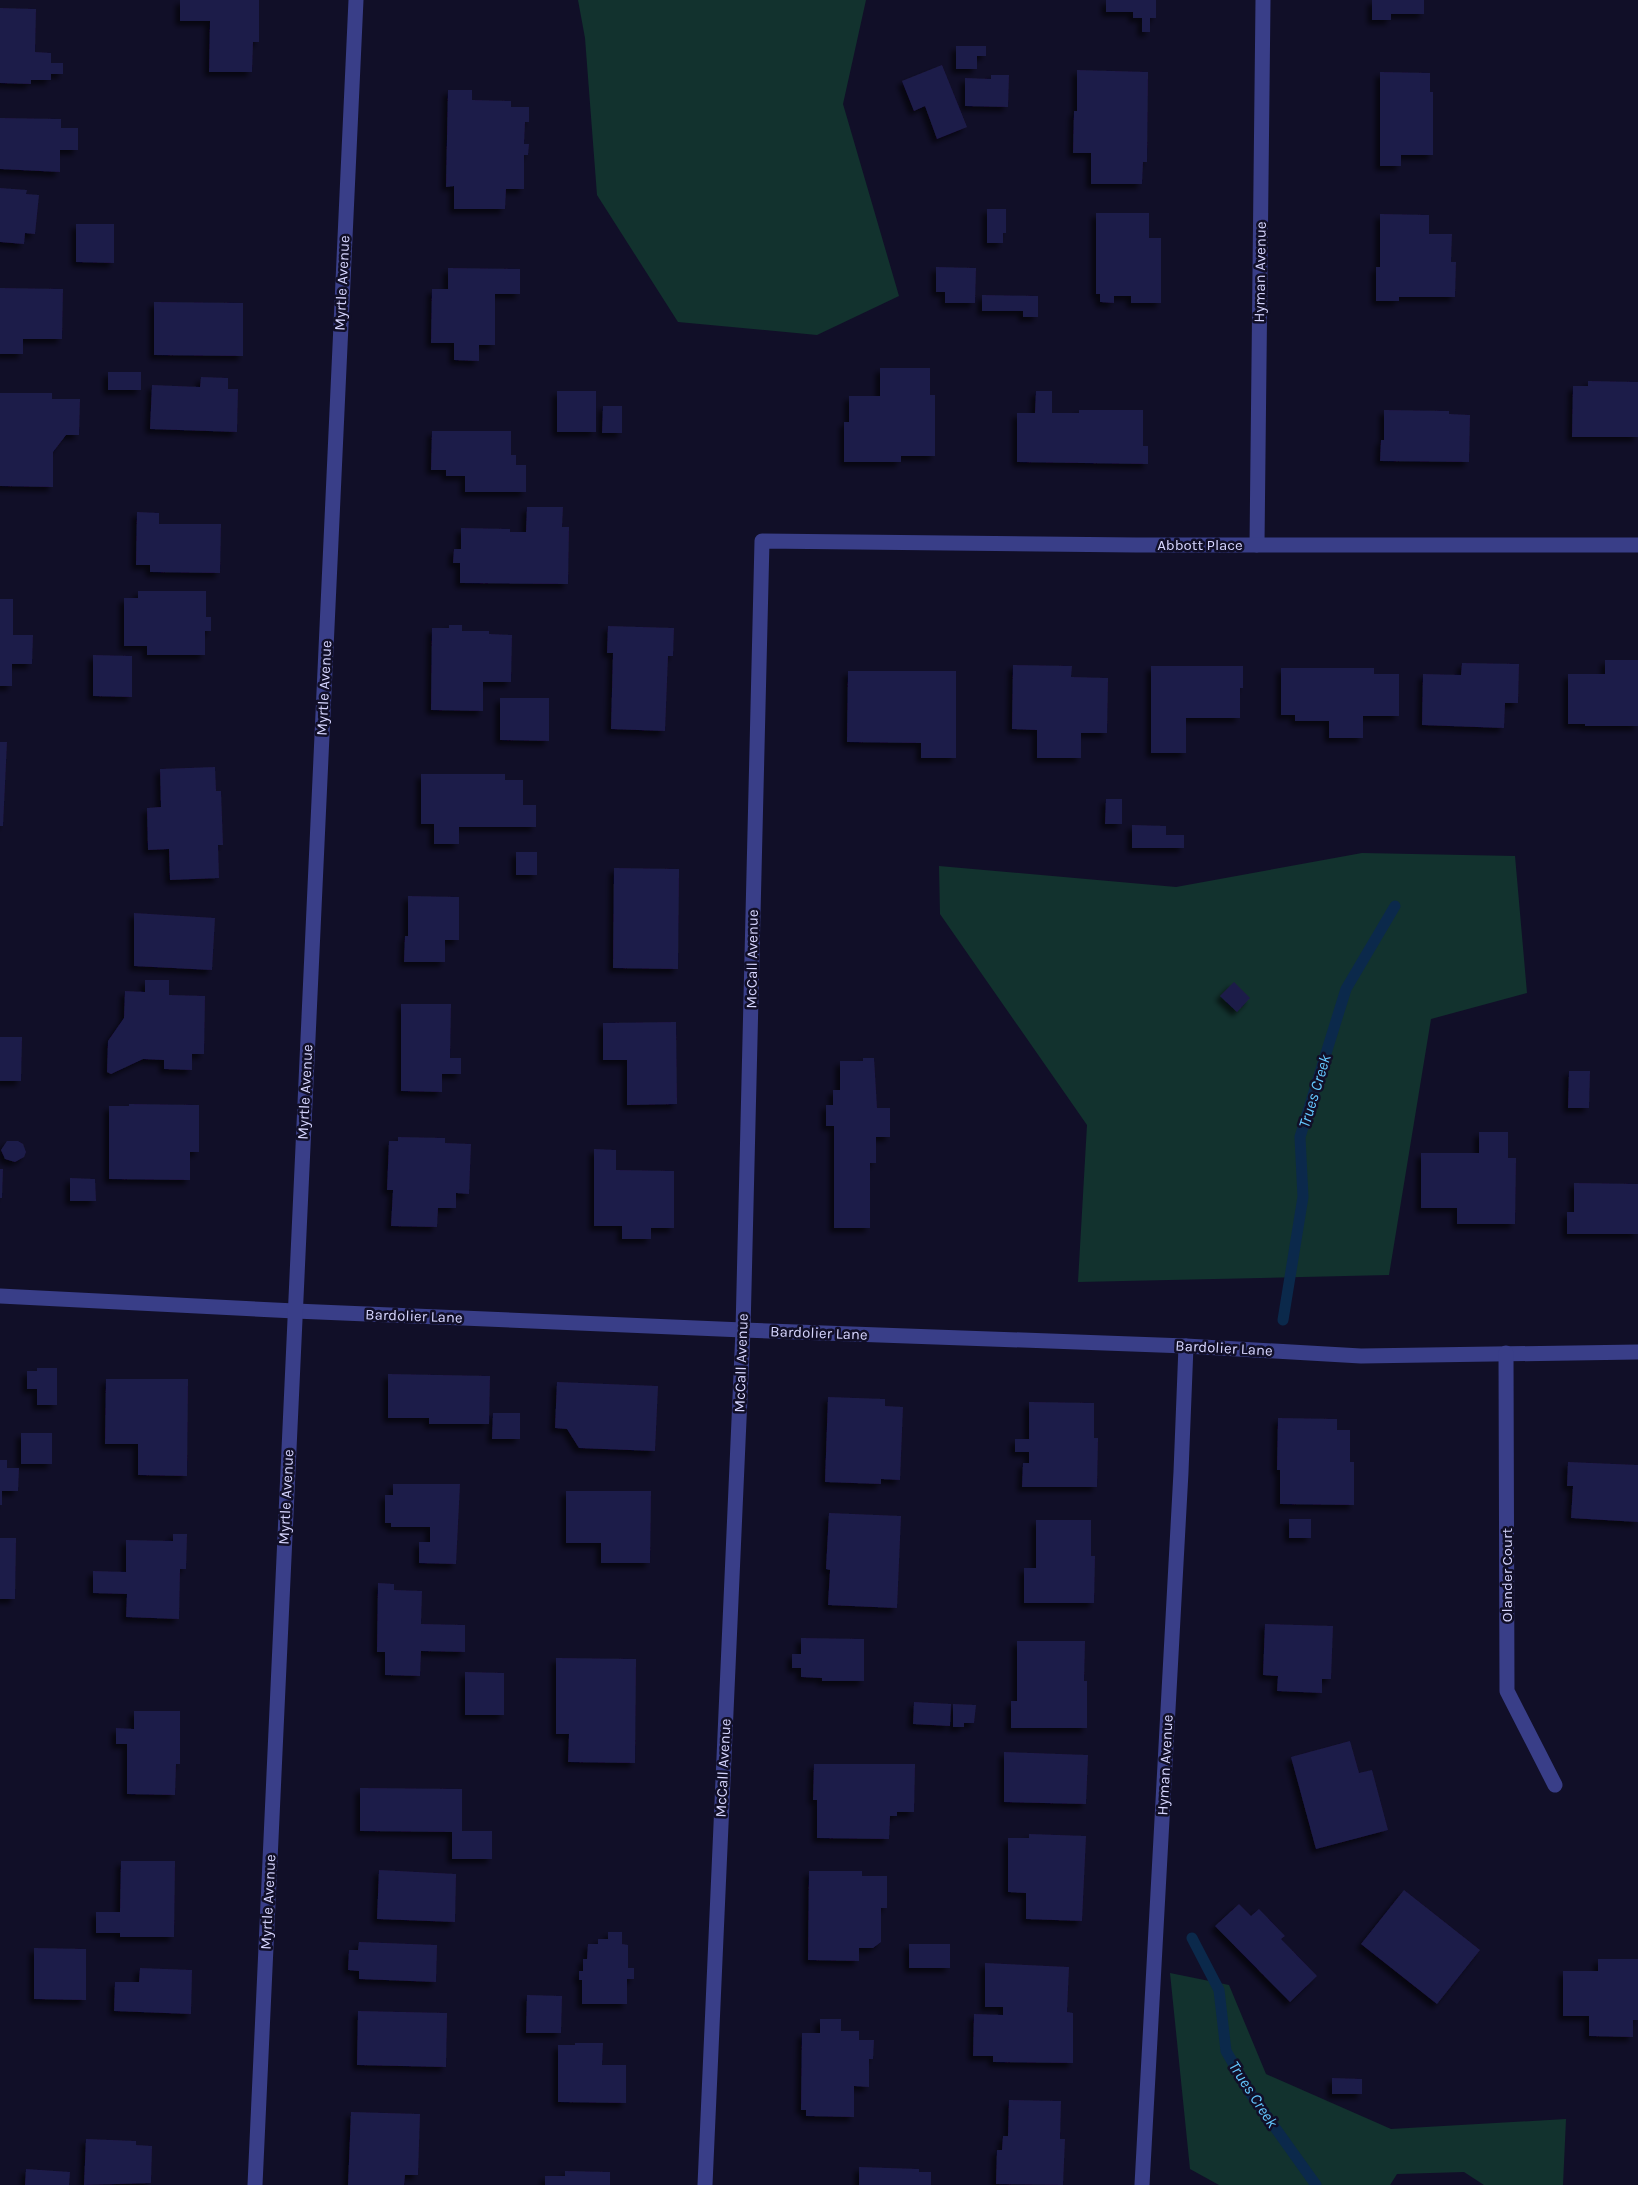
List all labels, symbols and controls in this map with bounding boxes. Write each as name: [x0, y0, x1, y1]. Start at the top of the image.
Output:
street label: Hyman Avenue: [1250, 221, 1270, 323]
street label: Myrtle Avenue: [331, 235, 353, 331]
street label: Abbott Place: [1157, 536, 1243, 554]
street label: Myrtle Avenue: [313, 640, 335, 736]
street label: McCall Avenue: [742, 909, 762, 1009]
street label: Myrtle Avenue: [294, 1044, 316, 1140]
water label: Trues Creek: [1294, 1051, 1335, 1130]
street label: Bardolier Lane: [365, 1305, 463, 1327]
street label: McCall Avenue: [730, 1313, 752, 1413]
street label: Bardolier Lane: [770, 1322, 868, 1344]
street label: Bardolier Lane: [1175, 1336, 1273, 1360]
street label: Myrtle Avenue: [275, 1449, 297, 1545]
street label: Olander Court: [1498, 1527, 1516, 1622]
street label: Hyman Avenue: [1153, 1714, 1177, 1816]
street label: McCall Avenue: [711, 1718, 735, 1818]
street label: Myrtle Avenue: [257, 1854, 279, 1950]
water label: Trues Creek: [1225, 2057, 1283, 2132]

